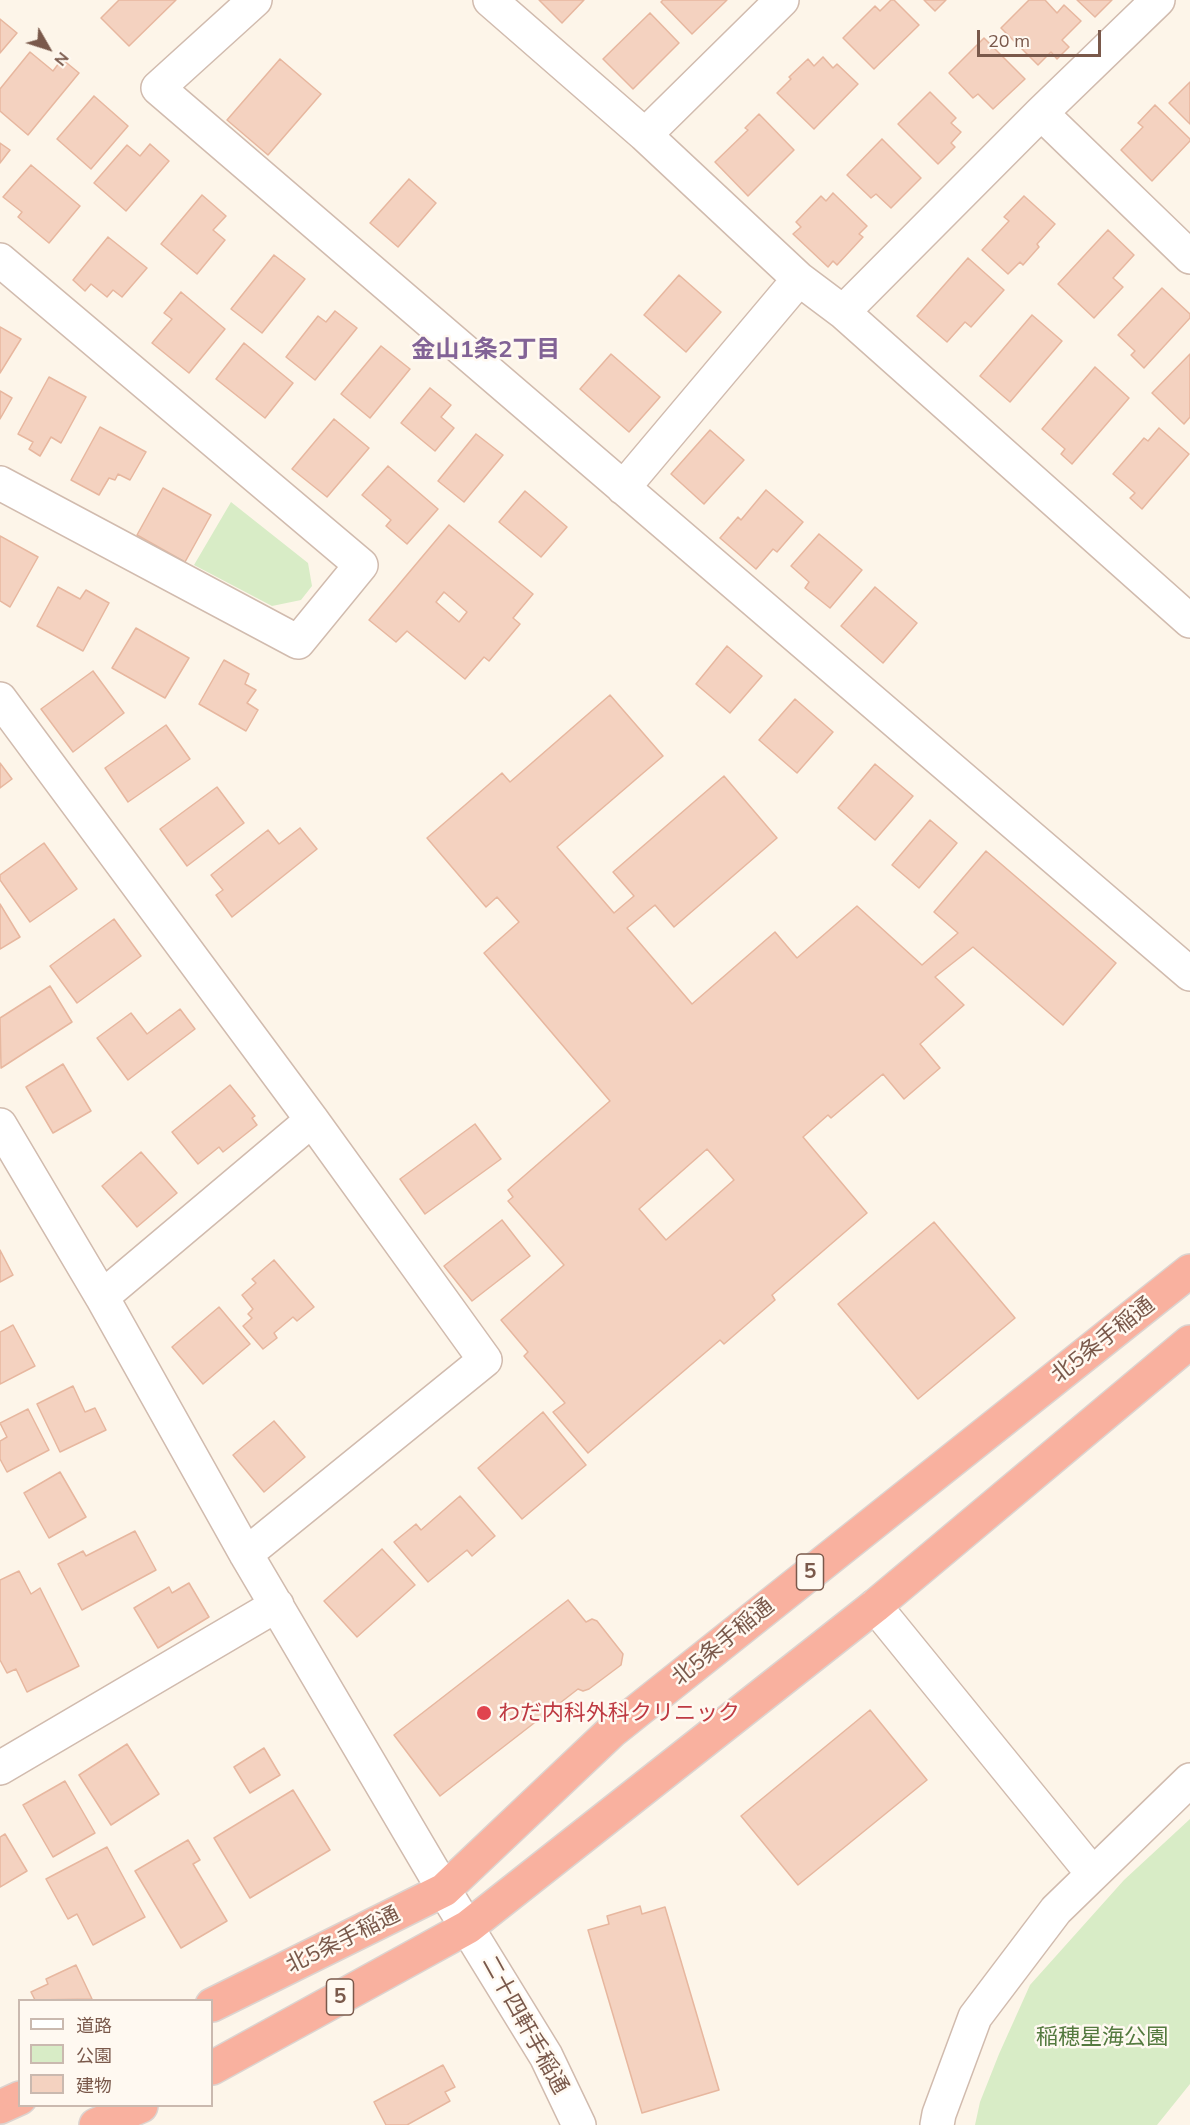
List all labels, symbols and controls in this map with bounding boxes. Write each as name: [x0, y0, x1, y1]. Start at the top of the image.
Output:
north arrow: [18, 18, 78, 78]
scale bar: [980, 18, 1104, 56]
text: 20 m: [988, 29, 1030, 52]
text: N: [50, 48, 74, 70]
district label: 金山1条2丁目: [412, 336, 560, 364]
street label: 北5条手稲通: [1046, 1292, 1160, 1388]
road number: 5: [796, 1554, 824, 1590]
street label: 北5条手稲通: [667, 1593, 779, 1691]
place label: わだ内科外科クリニック: [498, 1700, 740, 1726]
marker: わだ内科外科クリニック: [475, 1704, 493, 1722]
street label: 北5条手稲通: [282, 1901, 404, 1979]
street label: 二十四軒手稲通: [476, 1951, 574, 2099]
road number: 5: [326, 1979, 354, 2015]
legend: [18, 1999, 213, 2107]
text: 道路: [76, 2014, 112, 2037]
park label: 稲穂星海公園: [1036, 2024, 1168, 2050]
text: 公園: [76, 2044, 112, 2067]
text: 建物: [76, 2074, 112, 2097]

